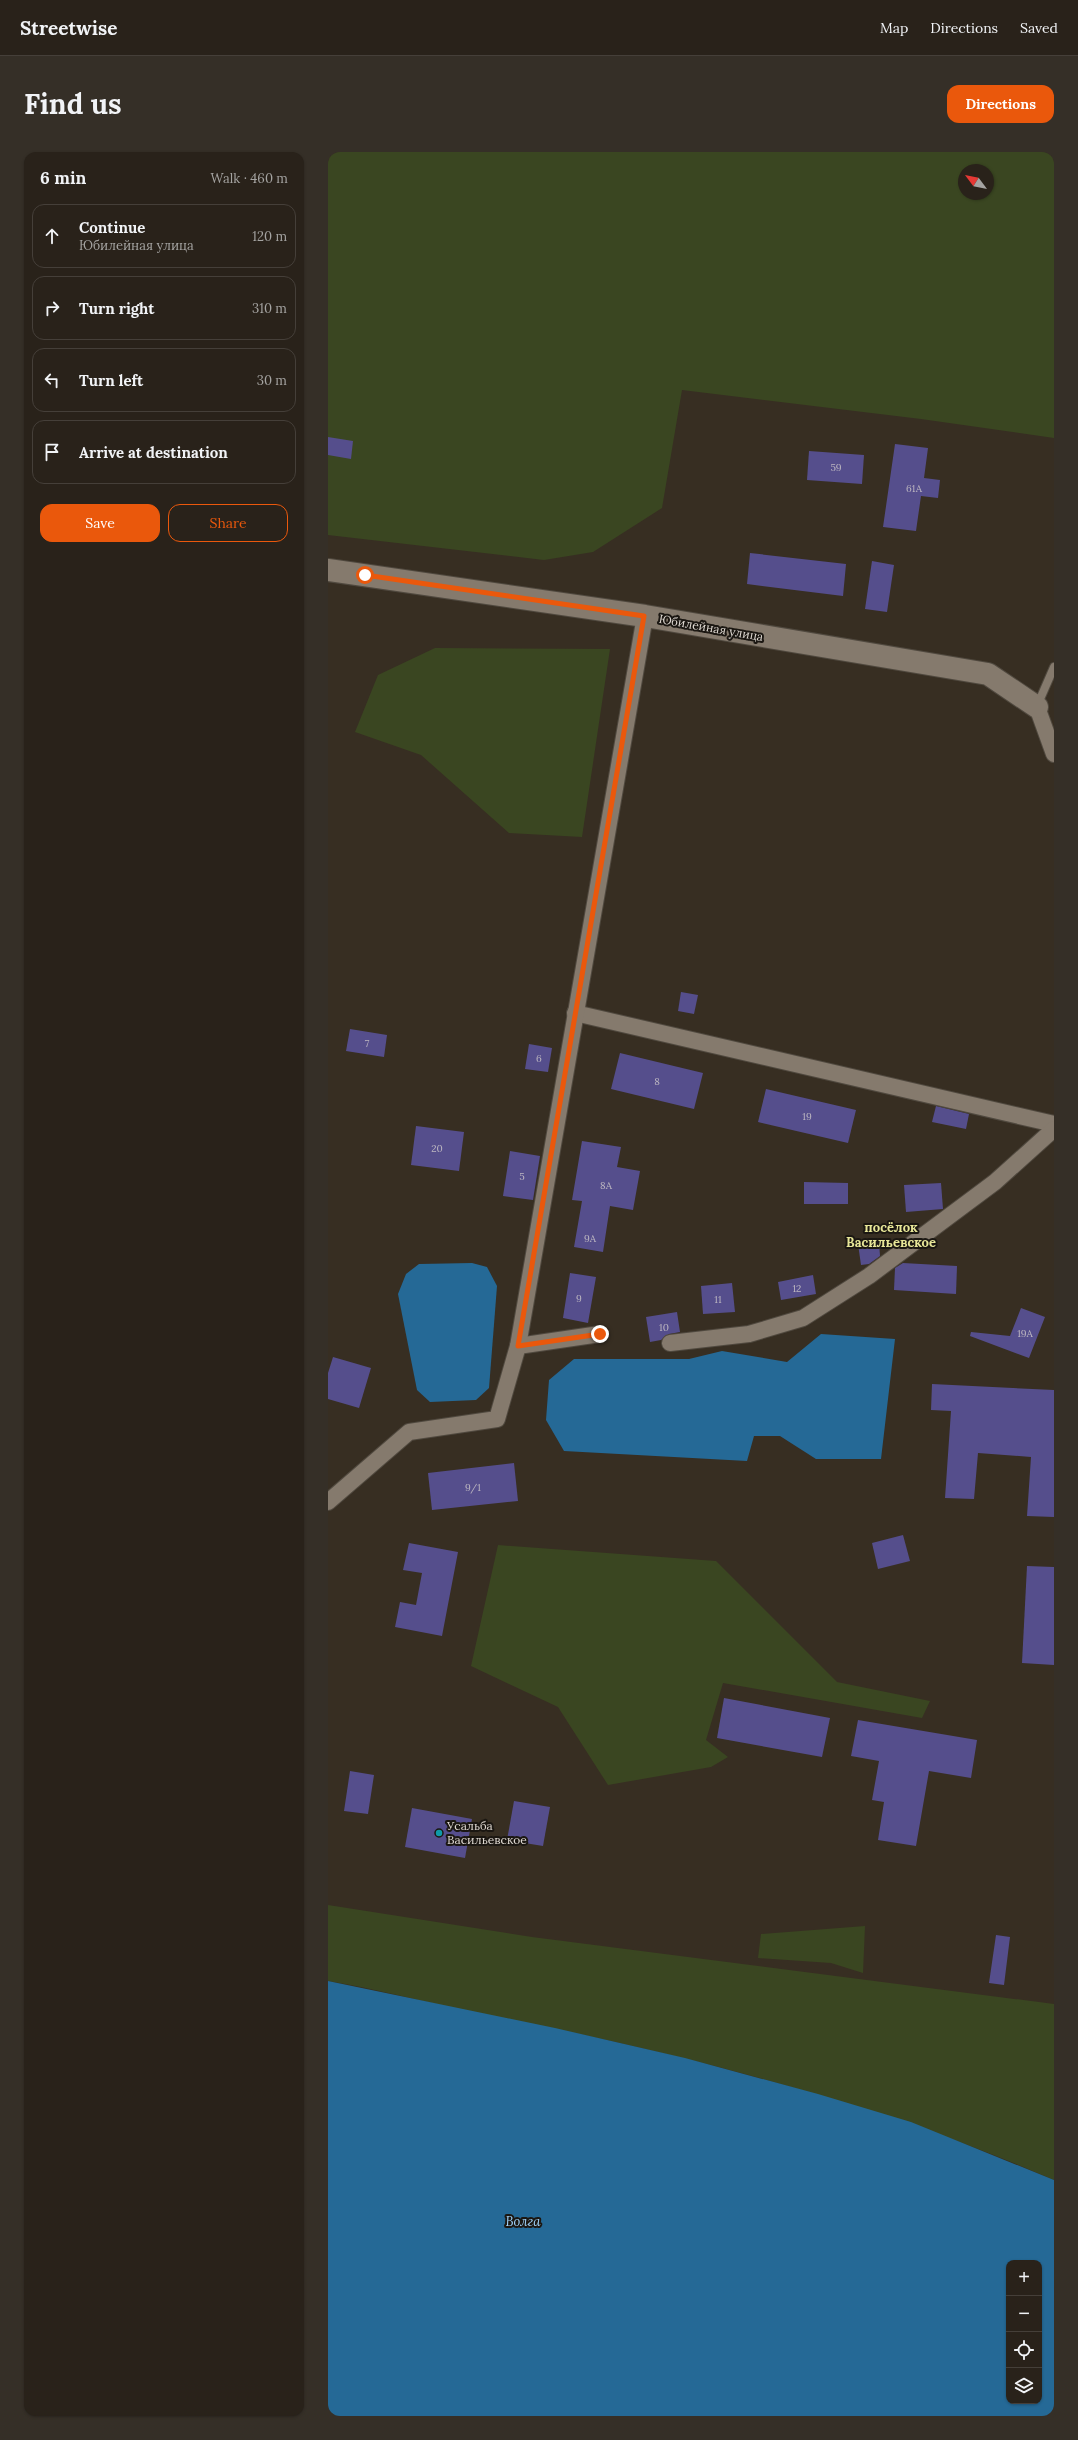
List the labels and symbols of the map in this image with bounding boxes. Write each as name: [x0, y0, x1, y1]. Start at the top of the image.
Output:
north arrow: [958, 164, 994, 200]
house number: 59: [830, 461, 842, 474]
house number: 61А: [906, 482, 923, 495]
route start: [356, 566, 374, 584]
street label: Юбилейная улица: [658, 611, 765, 644]
house number: 7: [365, 1037, 370, 1050]
house number: 6: [536, 1052, 542, 1065]
house number: 8: [654, 1075, 660, 1088]
house number: 19: [802, 1110, 812, 1123]
house number: 20: [431, 1142, 443, 1155]
house number: 5: [519, 1170, 525, 1183]
house number: 8А: [600, 1179, 613, 1192]
district label: посёлок Васильевское: [846, 1219, 936, 1251]
house number: 9А: [584, 1232, 597, 1245]
house number: 12: [792, 1282, 802, 1295]
house number: 9: [576, 1292, 582, 1305]
house number: 11: [714, 1293, 722, 1306]
house number: 10: [659, 1321, 669, 1334]
route end: [591, 1325, 609, 1343]
house number: 19А: [1017, 1327, 1034, 1340]
house number: 9/1: [465, 1481, 481, 1494]
place label: Усальба Васильевское: [446, 1818, 527, 1847]
marker: Усальба Васильевское: [434, 1828, 444, 1838]
water label: Волга: [506, 2213, 541, 2230]

